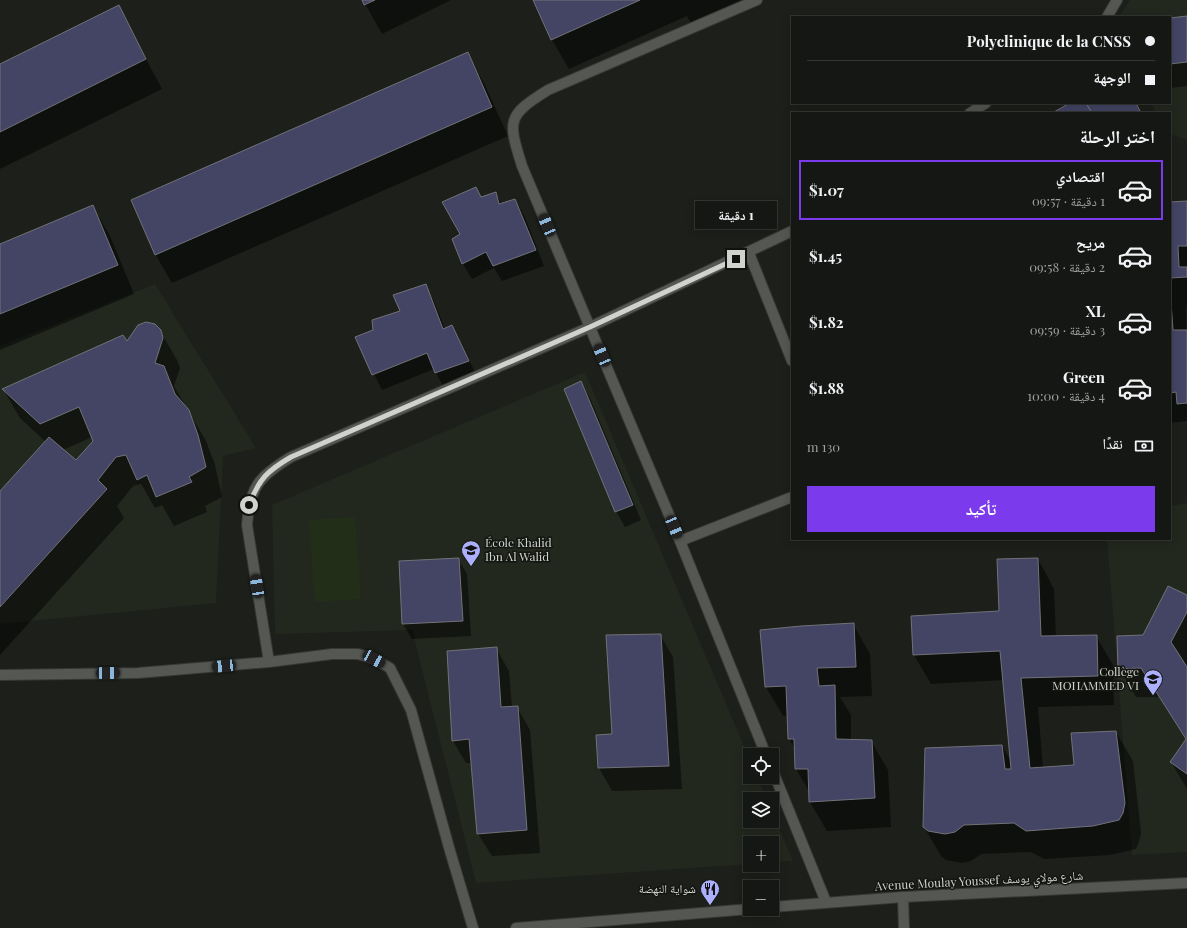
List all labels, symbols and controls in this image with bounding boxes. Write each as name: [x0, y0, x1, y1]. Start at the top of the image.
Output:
text: Polyclinique de la CNSS: [967, 31, 1131, 51]
text: الوجهة: [1093, 67, 1131, 87]
text: اختر الرحلة: [1080, 124, 1155, 148]
text: اقتصادي: [1056, 166, 1105, 186]
icon: car: [1117, 172, 1153, 208]
text: $1.07: [809, 180, 844, 200]
text: 1 دقيقة · 09:57: [1032, 192, 1105, 209]
callout: 1 دقيقة: [695, 201, 777, 229]
text: 1 دقيقة: [718, 206, 754, 223]
car: [537, 212, 557, 238]
text: مريح: [1076, 232, 1105, 252]
icon: car: [1117, 238, 1153, 274]
text: $1.45: [809, 246, 842, 266]
route end: [727, 250, 745, 268]
text: 2 دقيقة · 09:58: [1029, 258, 1105, 275]
text: XL: [1085, 301, 1105, 321]
icon: car: [1117, 304, 1153, 340]
text: $1.82: [809, 312, 844, 332]
text: 3 دقيقة · 09:59: [1030, 321, 1105, 338]
car: [592, 342, 612, 368]
text: Green: [1063, 367, 1105, 387]
icon: car: [1117, 370, 1153, 406]
text: $1.88: [809, 378, 844, 398]
text: 4 دقيقة · 10:00: [1027, 387, 1105, 404]
text: نقدًا: [1102, 433, 1123, 453]
icon: cash: [1133, 435, 1155, 457]
text: 130 m: [807, 438, 840, 455]
button: تأكيد: [807, 486, 1155, 532]
route start: [240, 496, 258, 514]
car: [664, 514, 684, 540]
place label: École Khalid Ibn Al Walid: [485, 534, 552, 564]
school or university icon: École Khalid Ibn Al Walid: [460, 539, 482, 567]
car: [249, 573, 265, 599]
car: [361, 648, 387, 670]
car: [212, 659, 236, 673]
place label: Collège MOHAMMED VI: [1052, 663, 1139, 693]
car: [96, 667, 120, 679]
school or university icon: Collège MOHAMMED VI: [1142, 668, 1164, 696]
map controls: [743, 748, 779, 916]
button: locate: [743, 748, 779, 784]
button: layers: [743, 792, 779, 828]
button: +: [743, 836, 779, 872]
street label: Avenue Moulay Youssef شارع مولاي يوسف: [873, 867, 1084, 897]
restaurant icon: شواية النهضة: [699, 878, 721, 906]
place label: شواية النهضة: [639, 880, 696, 896]
button: −: [743, 880, 779, 916]

